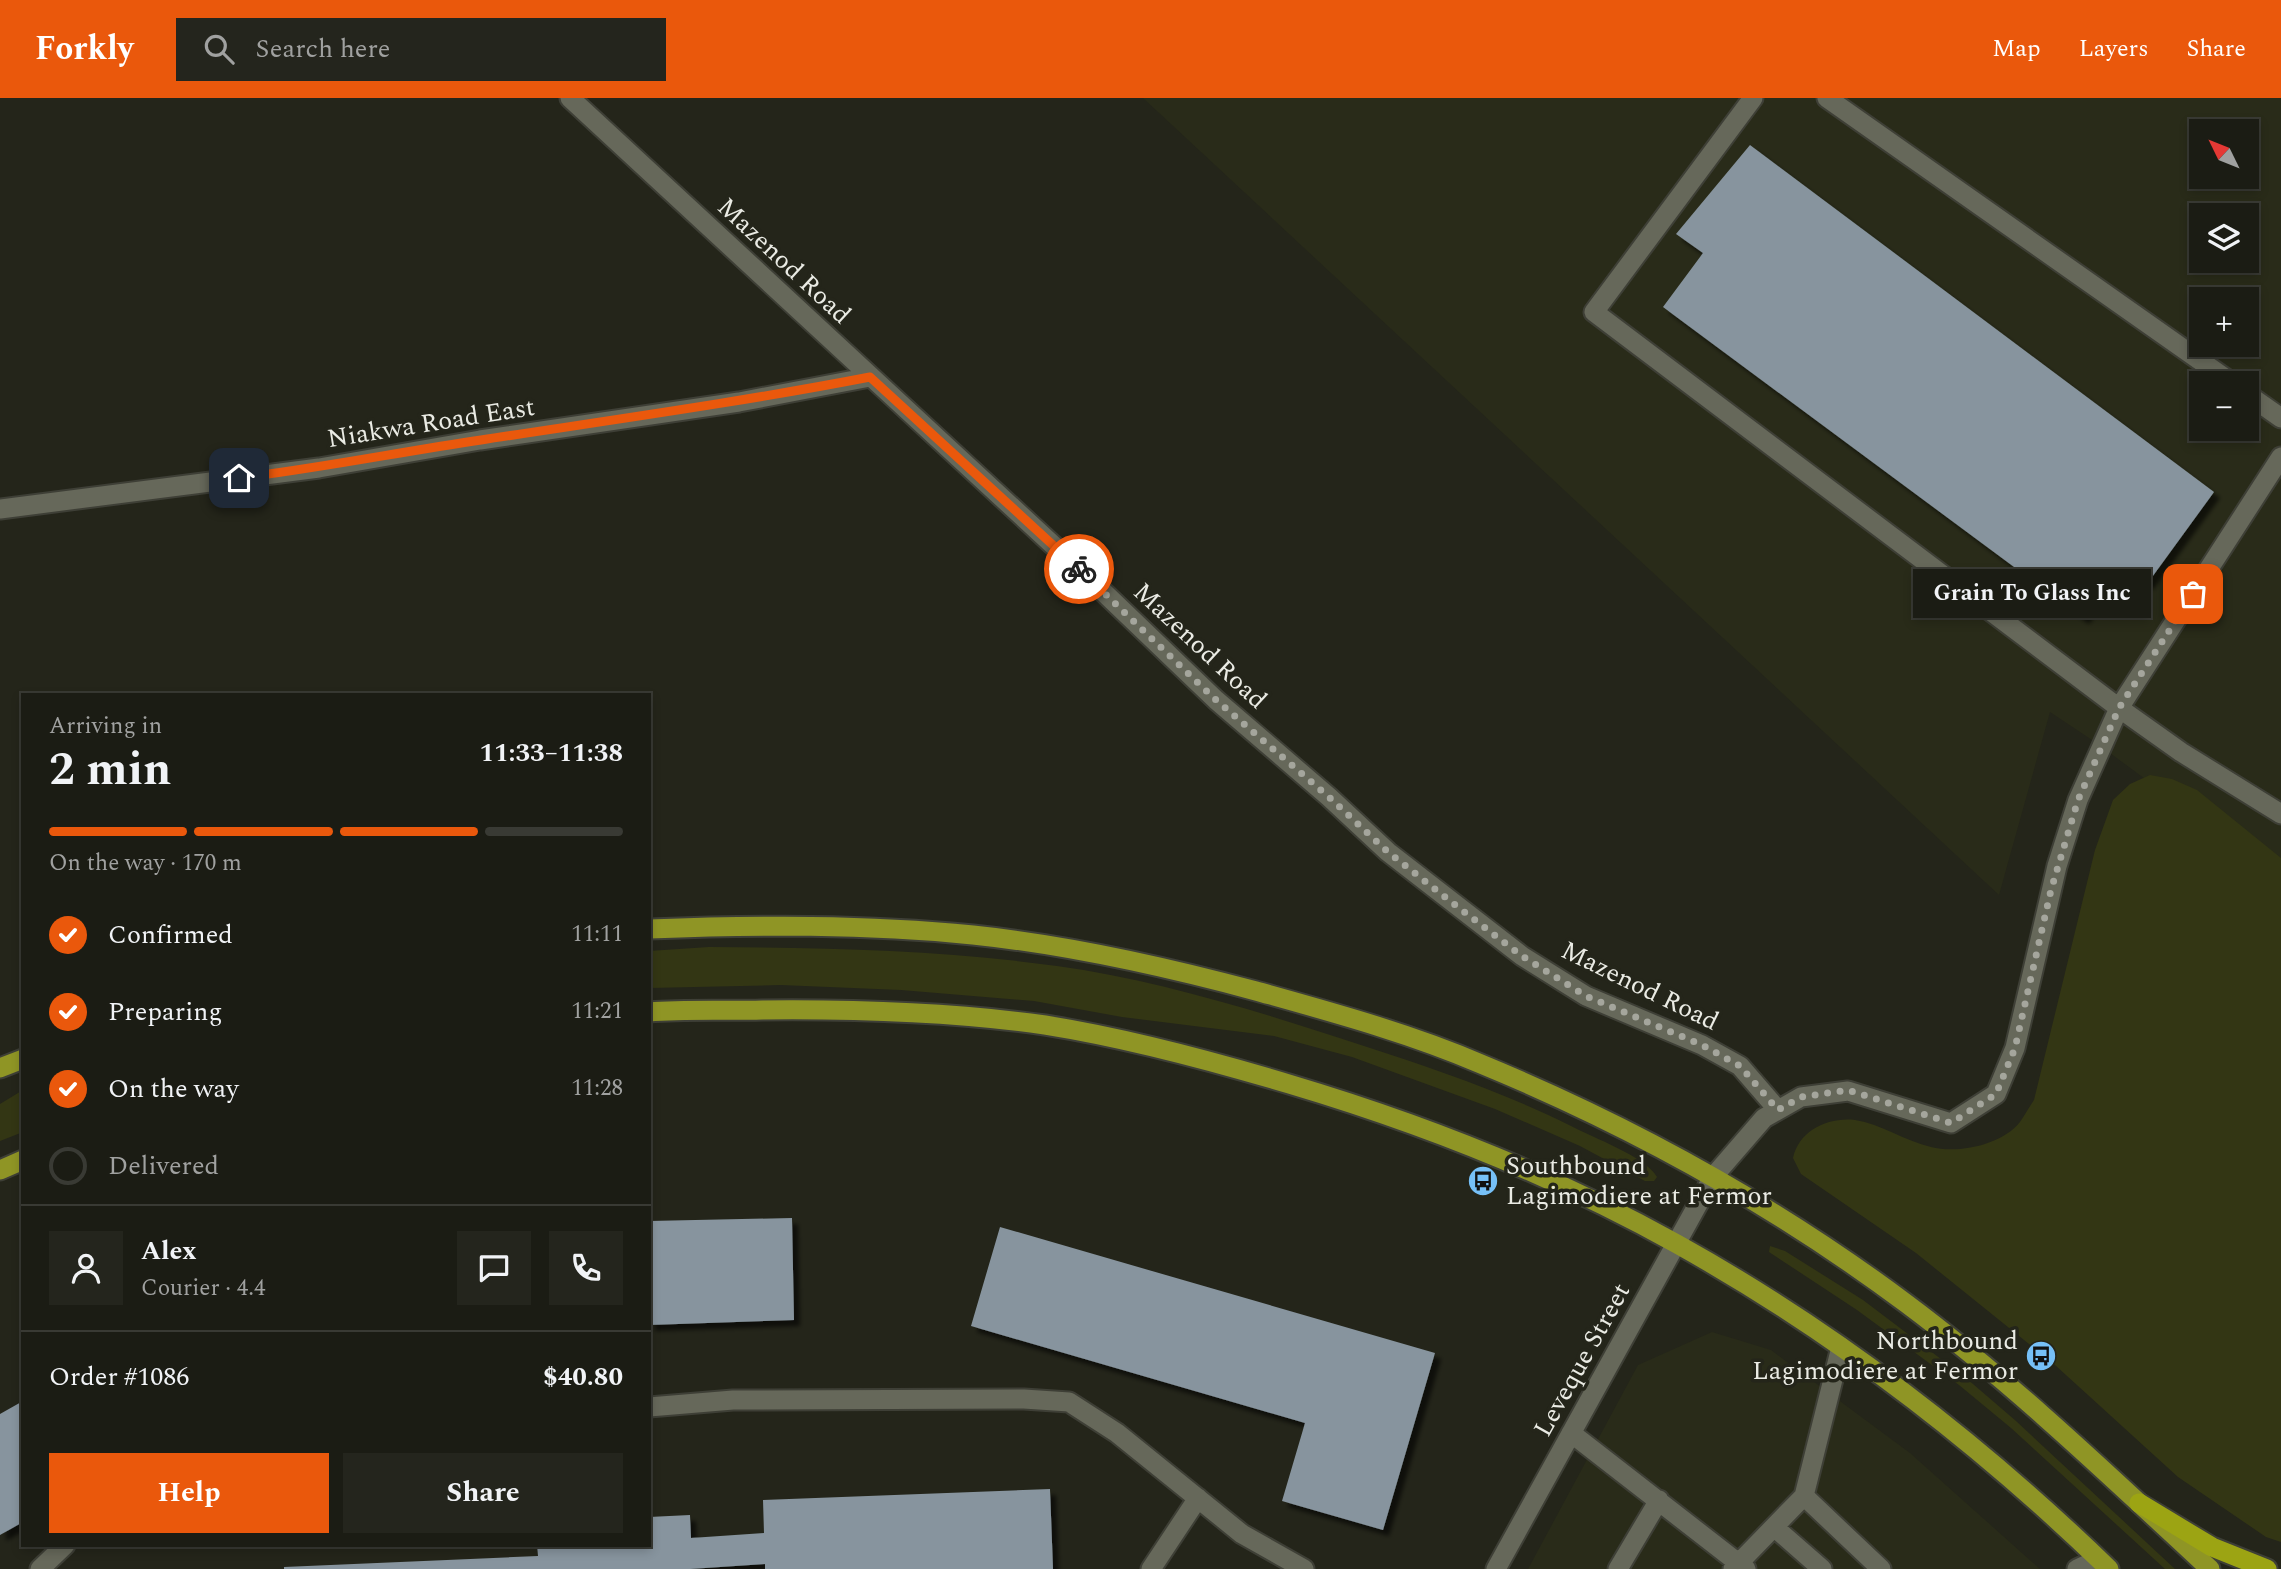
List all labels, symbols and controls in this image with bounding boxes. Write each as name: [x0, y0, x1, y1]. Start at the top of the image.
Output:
search box: [176, 18, 666, 81]
text: Forkly: [35, 24, 134, 74]
text: Search here: [256, 29, 390, 69]
icon: search: [200, 30, 238, 68]
text: Map: [1992, 31, 2041, 67]
text: Layers: [2079, 31, 2149, 67]
text: Share: [2187, 31, 2246, 67]
north arrow: [2189, 119, 2259, 189]
map controls: [2189, 119, 2259, 441]
street label: Mazenod Road: [708, 188, 860, 334]
button: layers: [2189, 203, 2259, 273]
button: +: [2189, 287, 2259, 357]
button: −: [2189, 371, 2259, 441]
street label: Niakwa Road East: [324, 387, 538, 459]
pin: [209, 448, 269, 508]
icon: home: [220, 459, 258, 497]
courier: [1044, 534, 1114, 604]
icon: bike: [1060, 550, 1098, 588]
pin: [2163, 564, 2223, 624]
callout: Grain To Glass Inc: [1913, 570, 2151, 618]
street label: Mazenod Road: [1124, 573, 1276, 719]
icon: bag: [2174, 575, 2212, 613]
text: Grain To Glass Inc: [1933, 576, 2131, 611]
text: Arriving in: [49, 709, 162, 744]
text: 11:33–11:38: [479, 733, 623, 773]
text: 2 min: [49, 735, 171, 805]
text: On the way · 170 m: [49, 846, 242, 881]
text: Confirmed: [108, 915, 233, 955]
icon: check: [49, 916, 87, 954]
text: 11:11: [571, 917, 623, 952]
street label: Mazenod Road: [1554, 931, 1726, 1041]
text: Preparing: [108, 992, 222, 1032]
icon: check: [49, 993, 87, 1031]
text: 11:21: [571, 994, 623, 1029]
text: On the way: [108, 1069, 239, 1109]
icon: check: [49, 1070, 87, 1108]
text: 11:28: [571, 1071, 623, 1106]
text: Delivered: [108, 1146, 219, 1186]
place label: Southbound Lagimodiere at Fermor: [1506, 1146, 1772, 1216]
bus stop icon: Southbound Lagimodiere at Fermor: [1466, 1164, 1500, 1198]
button: person: [49, 1231, 123, 1305]
text: Alex: [141, 1231, 196, 1271]
button: chat: [457, 1231, 531, 1305]
button: phone: [549, 1231, 623, 1305]
text: Courier · 4.4: [141, 1271, 266, 1306]
street label: Leveque Street: [1523, 1276, 1641, 1444]
place label: Northbound Lagimodiere at Fermor: [1752, 1321, 2018, 1391]
bus stop icon: Northbound Lagimodiere at Fermor: [2024, 1339, 2058, 1373]
text: Order #1086: [49, 1357, 189, 1397]
text: $40.80: [543, 1357, 623, 1397]
button: Help: [49, 1453, 329, 1533]
button: Share: [343, 1453, 623, 1533]

